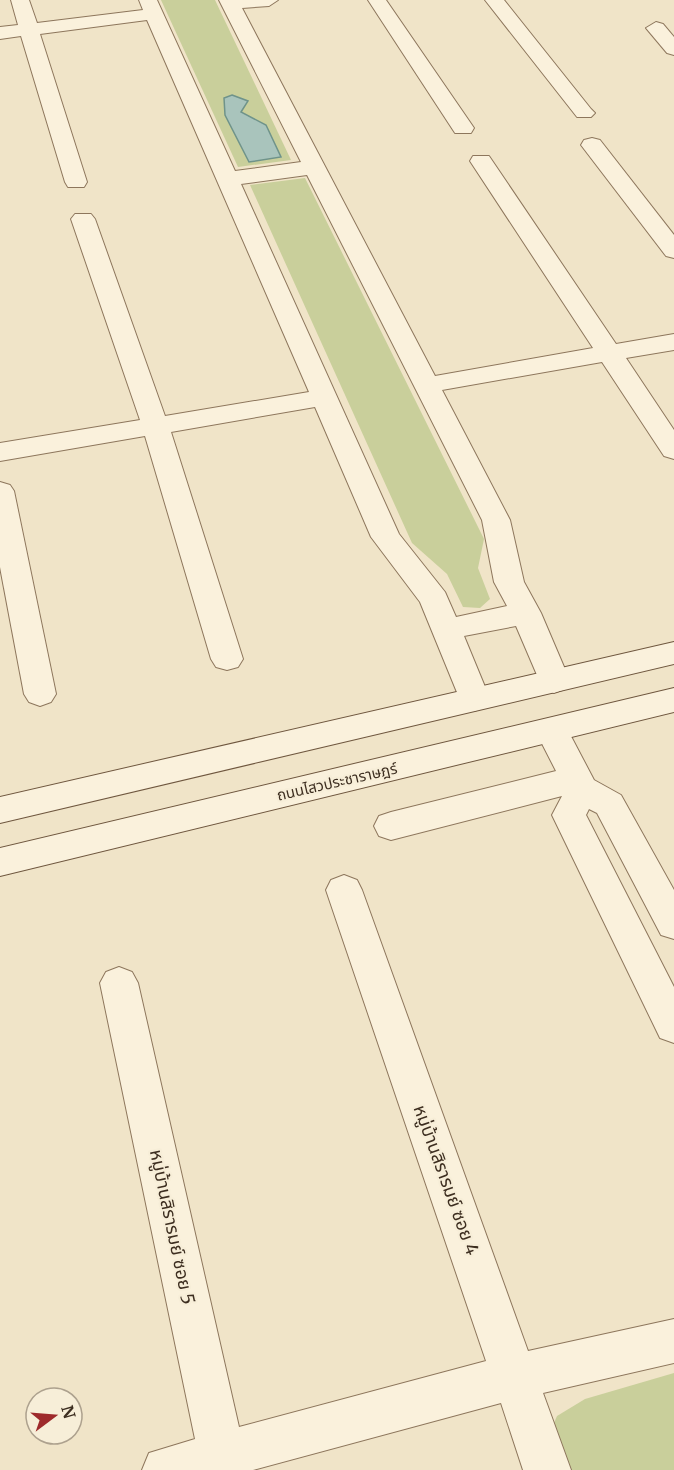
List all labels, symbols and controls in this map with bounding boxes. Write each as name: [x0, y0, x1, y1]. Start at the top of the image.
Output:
street label: ถนนไสวประชาราษฎร์: [275, 758, 400, 805]
street label: หมู่บ้านสิรารมย์ ซอย 4: [408, 1101, 484, 1259]
street label: หมู่บ้านสิรารมย์ ซอย 5: [144, 1147, 200, 1307]
north arrow: [24, 1386, 84, 1446]
text: N: [57, 1403, 80, 1421]

